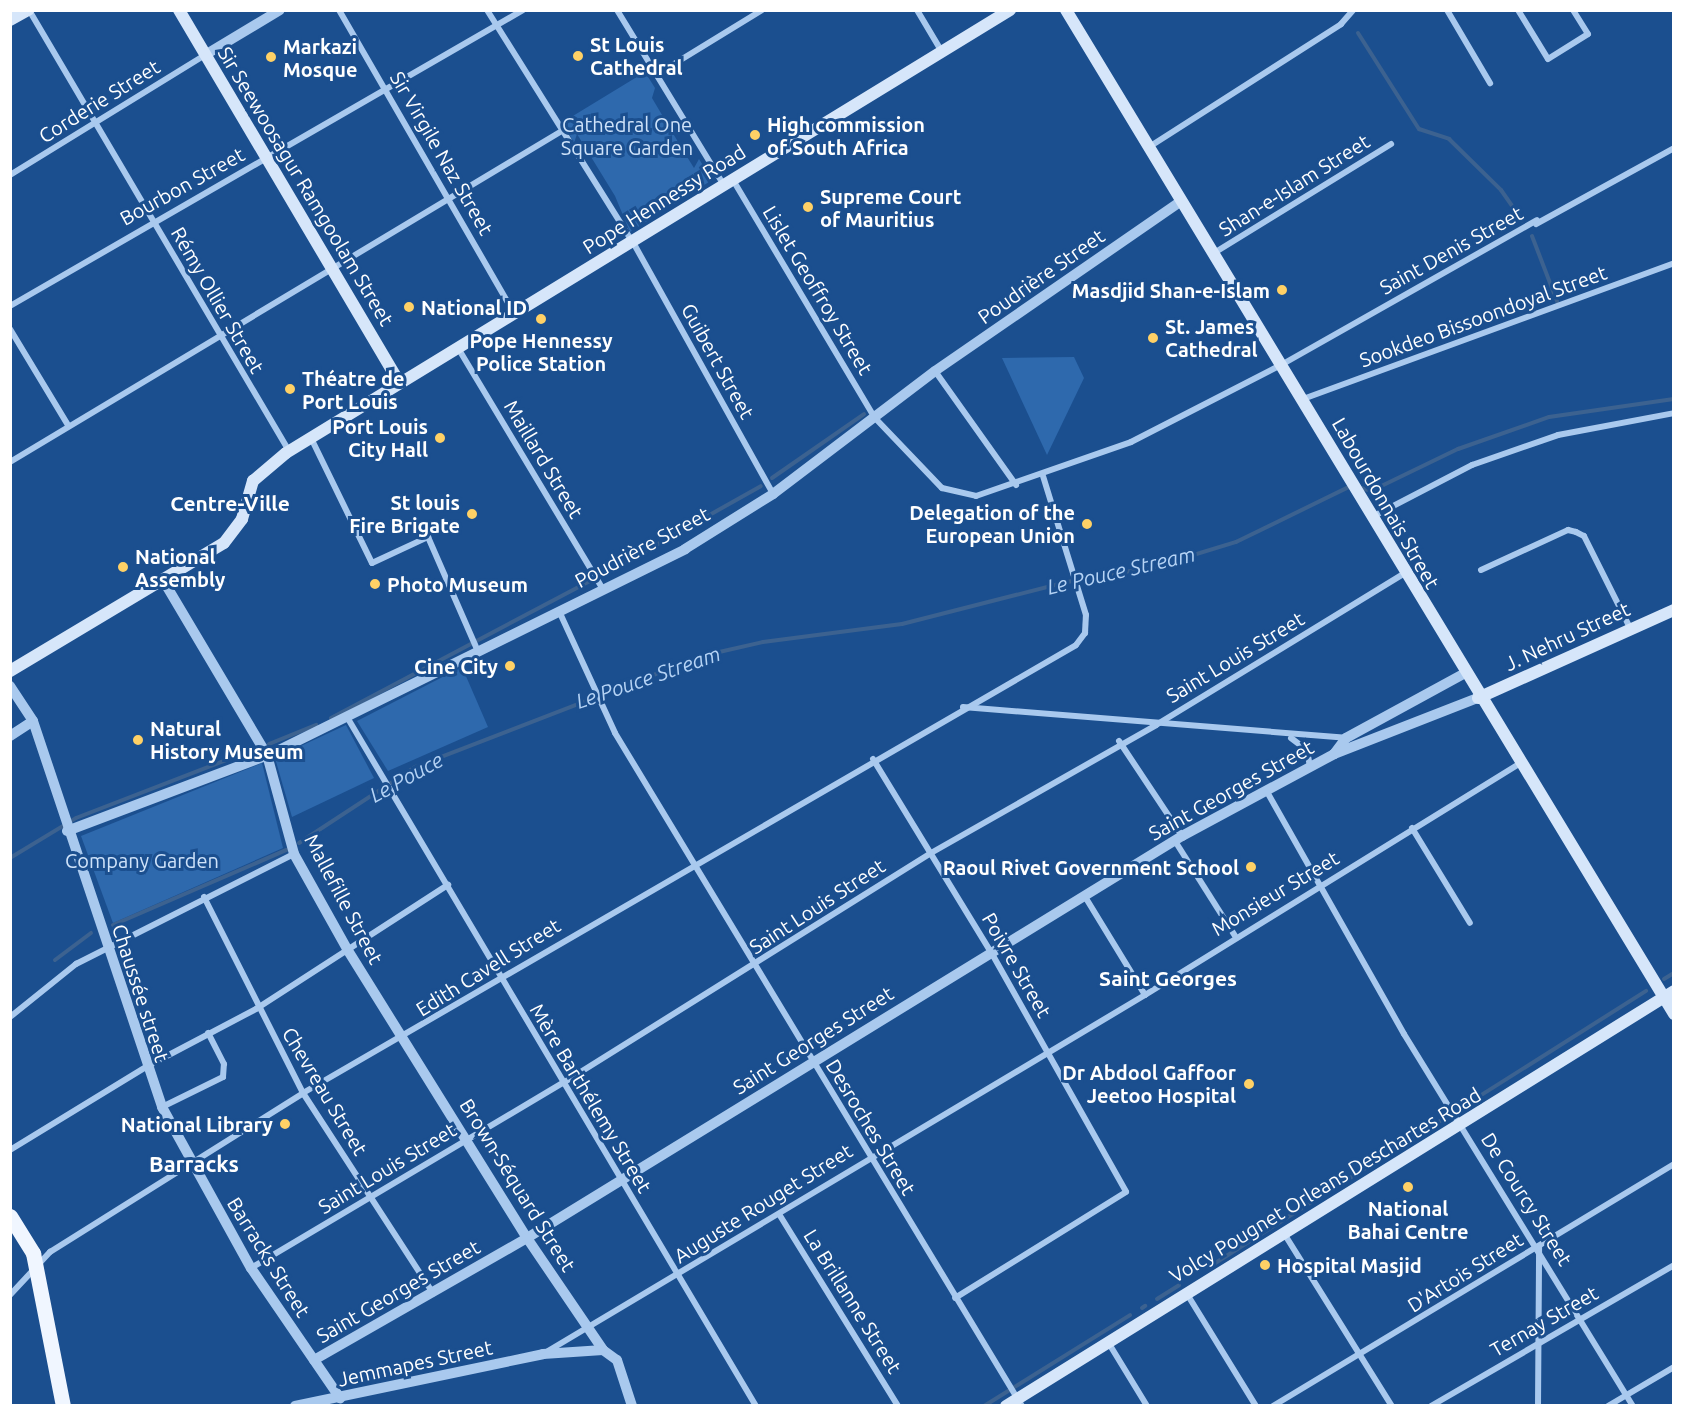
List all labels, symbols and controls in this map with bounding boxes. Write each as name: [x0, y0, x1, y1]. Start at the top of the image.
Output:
place label: St Louis Cathedral: [590, 33, 683, 80]
place label: Markazi Mosque: [283, 34, 357, 81]
street label: Sir Seewoosagur Ramgoolam Street: [213, 42, 399, 330]
marker: St Louis Cathedral: [571, 49, 585, 63]
marker: Markazi Mosque: [264, 50, 278, 64]
street label: Corderie Street: [34, 54, 164, 148]
street label: Sir Virgile Naz Street: [385, 67, 499, 239]
place label: High commission of South Africa: [767, 112, 925, 159]
park label: Cathedral One Square Garden: [561, 113, 693, 160]
marker: High commission of South Africa: [748, 128, 762, 142]
street label: Shan-e-Islam Street: [1214, 129, 1374, 241]
street label: Pope Hennessy Road: [578, 139, 750, 259]
street label: Bourbon Street: [116, 142, 248, 230]
place label: Supreme Court of Mauritius: [820, 184, 961, 231]
marker: Supreme Court of Mauritius: [801, 200, 815, 214]
street label: Lislet Geoffroy Street: [758, 201, 878, 379]
street label: Saint Denis Street: [1375, 201, 1527, 299]
street label: Rémy Ollier Street: [166, 223, 270, 377]
street label: Poudrière Street: [973, 223, 1109, 329]
street label: Sookdeo Bissoondoyal Street: [1356, 260, 1610, 372]
place label: Masdjid Shan-e-Islam: [1072, 278, 1270, 302]
marker: Masdjid Shan-e-Islam: [1275, 283, 1289, 297]
place label: National ID: [421, 295, 527, 319]
street label: Guibert Street: [676, 299, 760, 423]
marker: National ID: [402, 300, 416, 314]
marker: Pope Hennessy Police Station: [534, 312, 548, 326]
place label: St. James Cathedral: [1165, 314, 1258, 361]
place label: Pope Hennessy Police Station: [469, 328, 613, 375]
marker: St. James Cathedral: [1146, 331, 1160, 345]
place label: Théatre de Port Louis: [302, 366, 405, 413]
marker: Théatre de Port Louis: [283, 382, 297, 396]
street label: Maillard Street: [499, 396, 589, 522]
street label: Labourdonnais Street: [1327, 413, 1445, 593]
place label: Port Louis City Hall: [332, 414, 428, 461]
marker: Port Louis City Hall: [433, 431, 447, 445]
district label: Centre-Ville: [170, 490, 290, 516]
place label: St louis Fire Brigate: [349, 490, 460, 537]
place label: Delegation of the European Union: [909, 500, 1075, 547]
street label: Poudrière Street: [571, 501, 713, 593]
marker: St louis Fire Brigate: [465, 507, 479, 521]
marker: Delegation of the European Union: [1080, 517, 1094, 531]
water label: Le Pouce Stream: [1045, 541, 1197, 599]
place label: National Assembly: [135, 544, 225, 591]
marker: National Assembly: [116, 560, 130, 574]
place label: Photo Museum: [387, 572, 528, 596]
marker: Photo Museum: [368, 577, 382, 591]
street label: J. Nehru Street: [1501, 596, 1633, 676]
street label: Saint Louis Street: [1162, 606, 1308, 708]
water label: Le Pouce Stream: [572, 640, 724, 714]
place label: Cine City: [414, 654, 498, 678]
marker: Cine City: [503, 659, 517, 673]
place label: Natural History Museum: [150, 716, 303, 763]
marker: Natural History Museum: [131, 733, 145, 747]
street label: Saint Georges Street: [1144, 735, 1318, 845]
water label: Le Pouce: [365, 747, 447, 807]
street label: Mallefille Street: [300, 830, 388, 968]
street label: Monsieur Street: [1207, 846, 1343, 940]
park label: Company Garden: [65, 848, 219, 872]
street label: Saint Louis Street: [745, 853, 889, 959]
place label: Raoul Rivet Government School: [943, 855, 1239, 879]
marker: Raoul Rivet Government School: [1244, 860, 1258, 874]
street label: Poivre Street: [977, 908, 1057, 1022]
street label: Edith Cavell Street: [411, 913, 565, 1021]
street label: Chaussée street: [107, 921, 175, 1065]
district label: Saint Georges: [1099, 965, 1237, 991]
street label: Saint Georges Street: [728, 981, 898, 1099]
street label: Mère Barthélemy Street: [525, 999, 657, 1197]
street label: Chevreau Street: [277, 1023, 373, 1159]
street label: Desroches Street: [821, 1055, 921, 1199]
place label: Dr Abdool Gaffoor Jeetoo Hospital: [1062, 1060, 1236, 1107]
marker: Dr Abdool Gaffoor Jeetoo Hospital: [1240, 1075, 1258, 1093]
street label: Volcy Pougnet Orleans Deschartes Road: [1165, 1082, 1485, 1288]
street label: Brown-Séquard Street: [455, 1094, 581, 1276]
place label: National Library: [121, 1112, 273, 1136]
marker: National Library: [278, 1117, 292, 1131]
street label: Saint Louis Street: [314, 1117, 460, 1219]
street label: De Courcy Street: [1476, 1128, 1578, 1270]
street label: Auguste Rouget Street: [669, 1138, 857, 1268]
district label: Barracks: [149, 1151, 239, 1177]
marker: National Bahai Centre: [1401, 1180, 1415, 1194]
street label: Barracks Street: [223, 1193, 315, 1321]
place label: National Bahai Centre: [1348, 1196, 1468, 1243]
street label: La Brillanne Street: [799, 1225, 907, 1377]
street label: D'Artois Street: [1403, 1227, 1527, 1317]
street label: Saint Georges Street: [312, 1234, 484, 1348]
place label: Hospital Masjid: [1277, 1253, 1422, 1277]
marker: Hospital Masjid: [1258, 1258, 1272, 1272]
street label: Ternay Street: [1486, 1280, 1602, 1362]
street label: Jemmapes Street: [335, 1335, 495, 1391]

